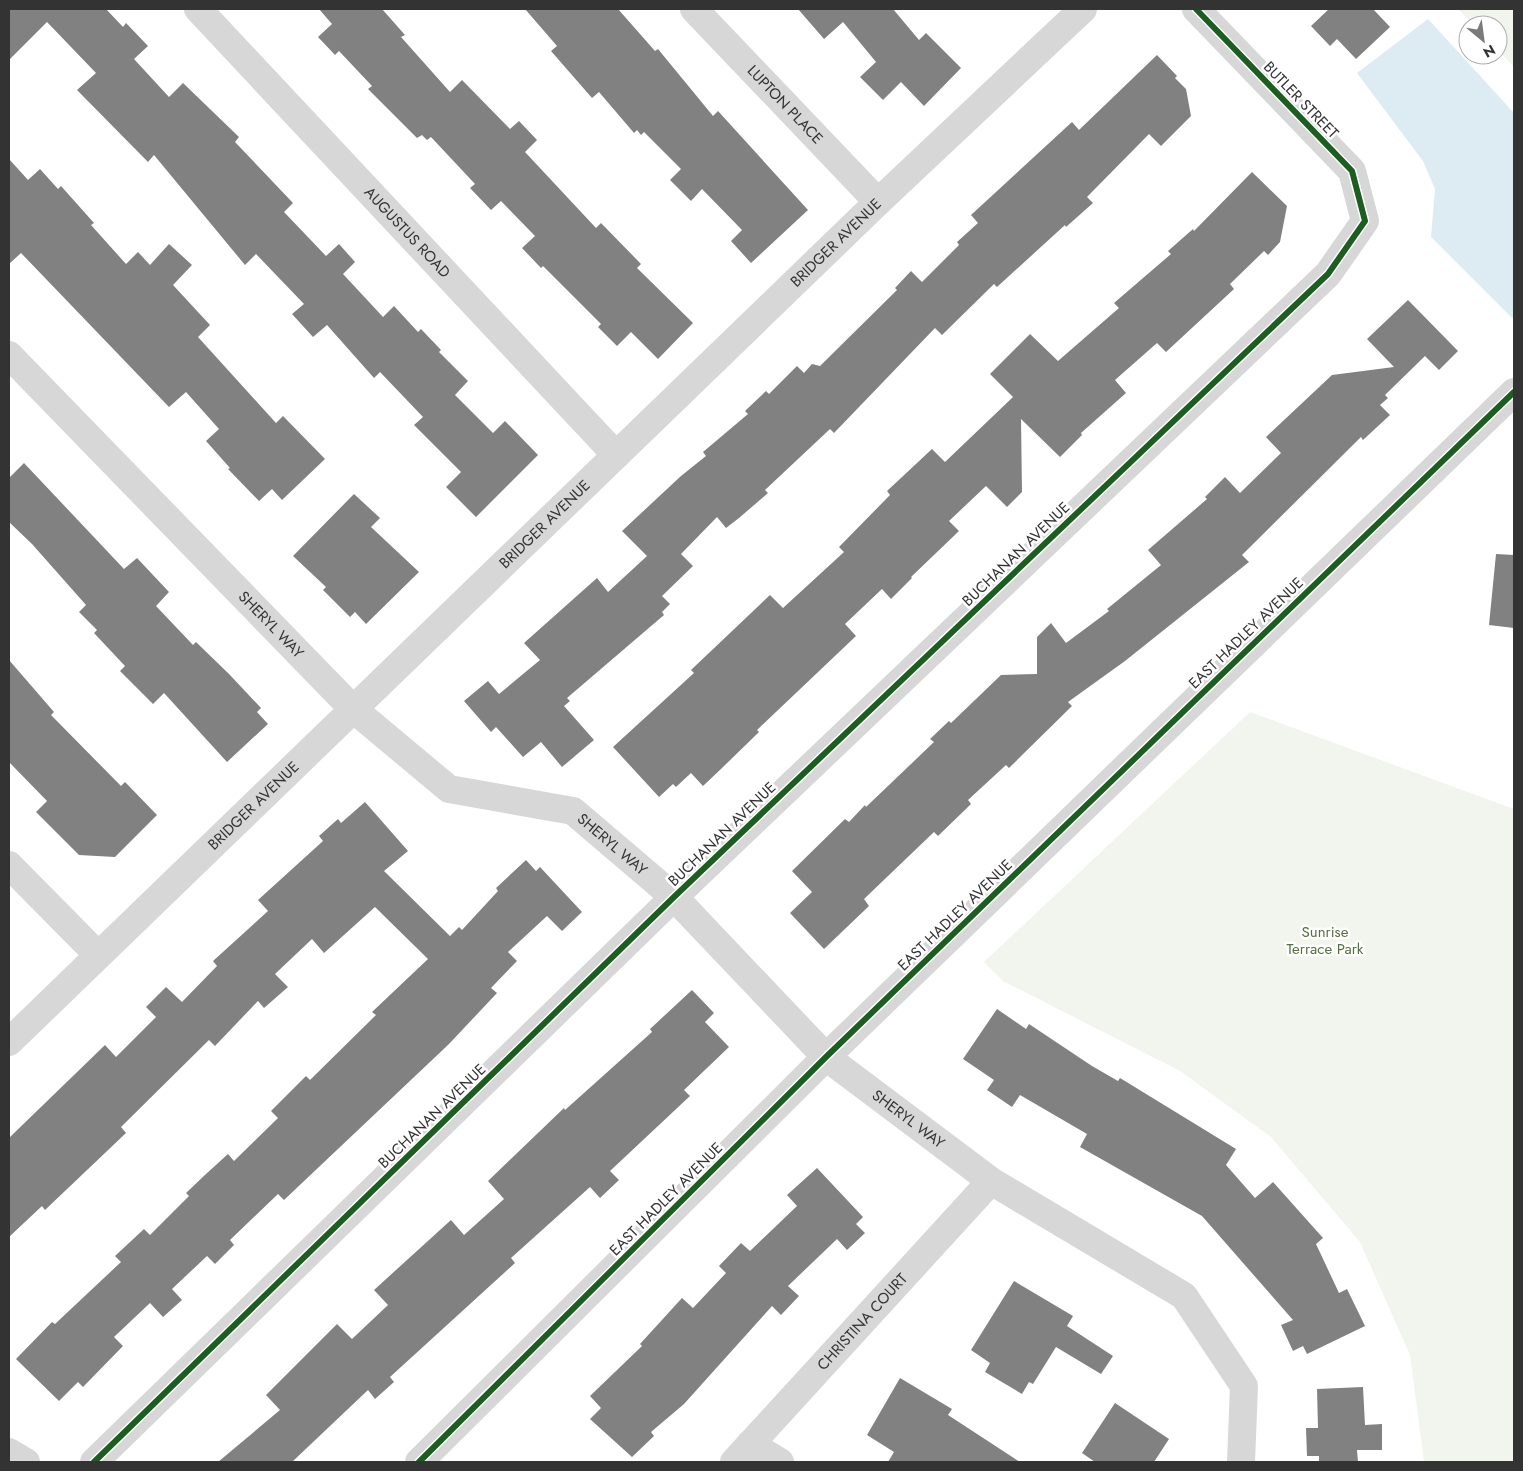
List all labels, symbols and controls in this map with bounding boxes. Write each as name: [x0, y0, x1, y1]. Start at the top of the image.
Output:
north arrow: [1458, 15, 1508, 65]
text: N: [1480, 40, 1499, 63]
street label: BUTLER STREET: [1258, 56, 1344, 144]
street label: LUPTON PLACE: [742, 60, 828, 149]
street label: AUGUSTUS ROAD: [359, 182, 455, 283]
street label: BRIDGER AVENUE: [785, 193, 886, 292]
street label: BRIDGER AVENUE: [494, 475, 595, 574]
street label: BUCHANAN AVENUE: [957, 497, 1075, 611]
street label: EAST HADLEY AVENUE: [1184, 572, 1308, 694]
street label: SHERYL WAY: [233, 586, 309, 664]
street label: BRIDGER AVENUE: [203, 756, 304, 855]
street label: BUCHANAN AVENUE: [663, 777, 781, 891]
street label: SHERYL WAY: [572, 808, 653, 881]
street label: EAST HADLEY AVENUE: [893, 854, 1017, 976]
park label: Sunrise Terrace Park: [1287, 921, 1364, 960]
street label: BUCHANAN AVENUE: [373, 1059, 491, 1173]
street label: SHERYL WAY: [867, 1084, 950, 1154]
street label: EAST HADLEY AVENUE: [604, 1137, 728, 1261]
street label: CHRISTINA COURT: [812, 1268, 913, 1375]

